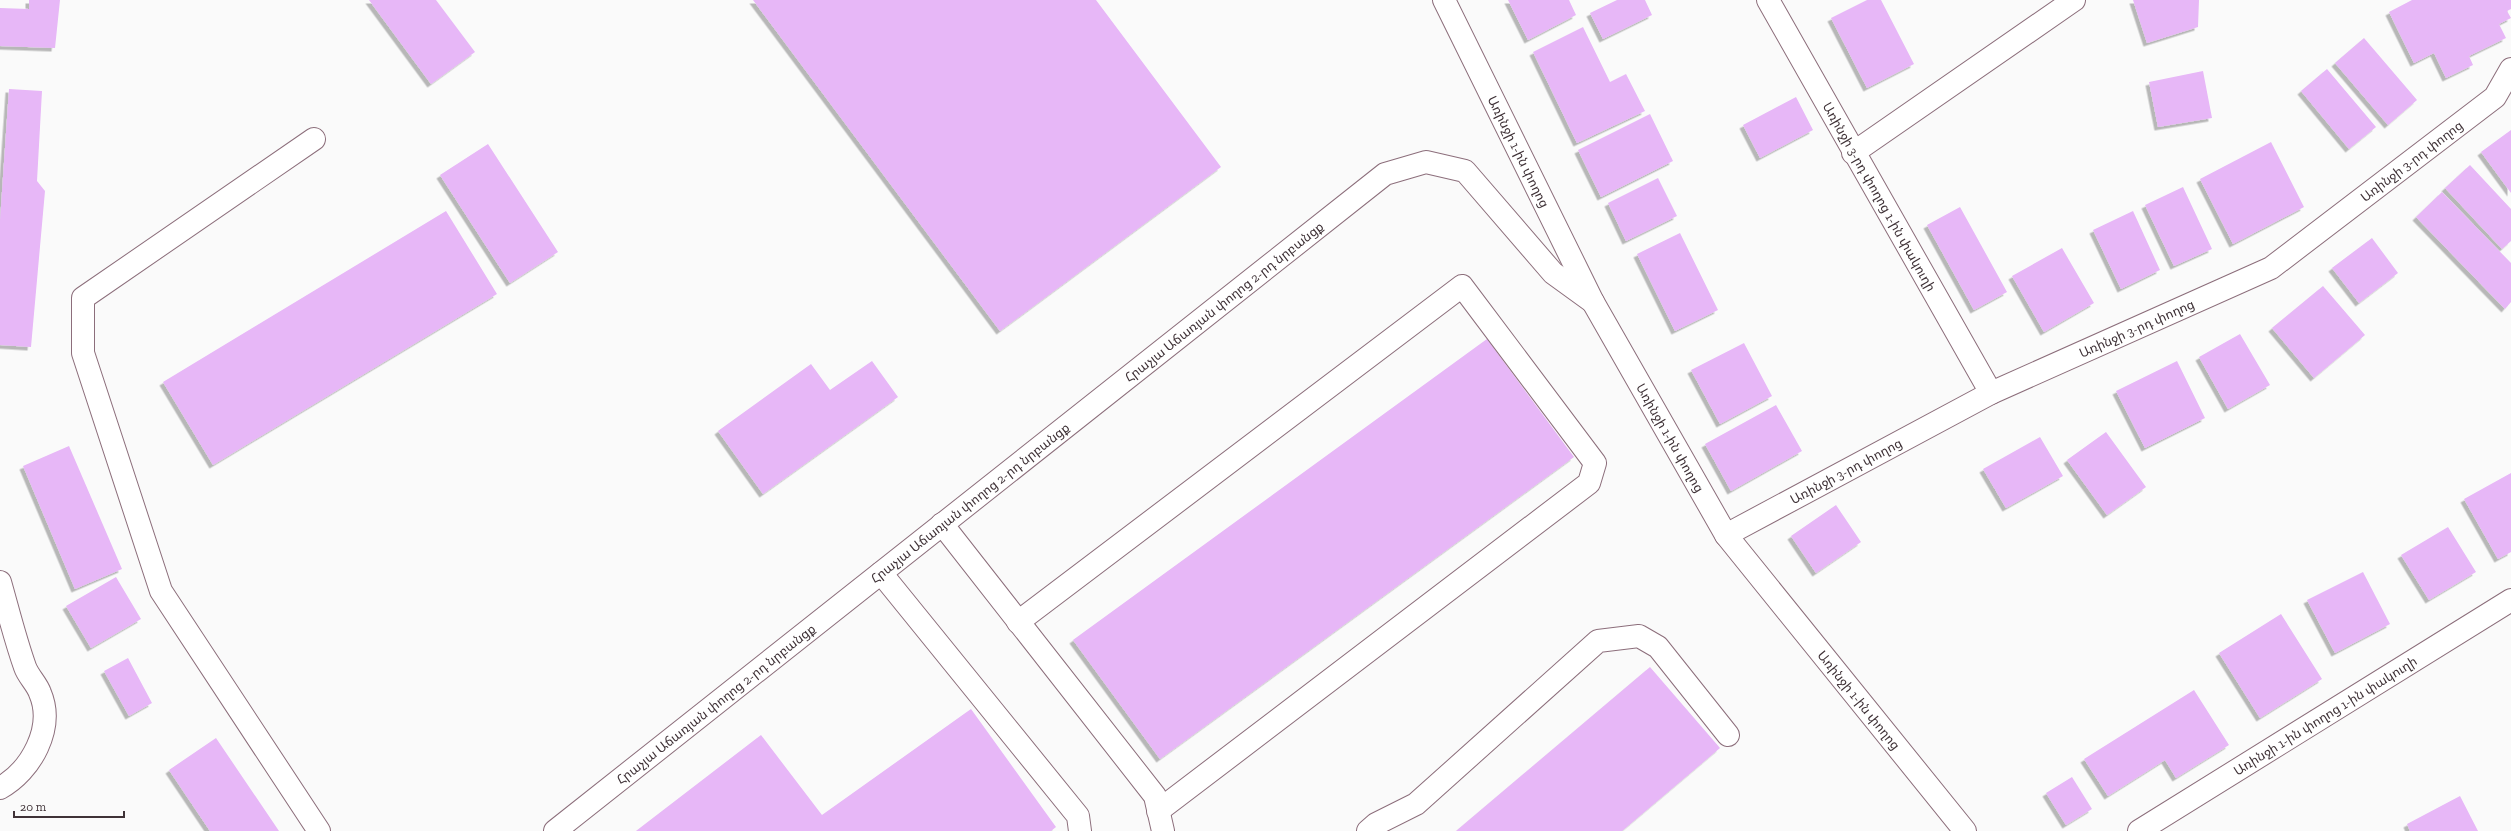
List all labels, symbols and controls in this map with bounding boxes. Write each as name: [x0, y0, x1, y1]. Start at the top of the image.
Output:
street label: Առինջի 1-ին փողոց: [1484, 93, 1552, 210]
street label: Առինջի 3-րդ փողոց 1-ին փակուղի: [1820, 100, 1939, 294]
street label: Առինջի 3-րդ փողոց: [2358, 117, 2466, 205]
street label: Հրաչյա Աճառյան փողոց 2-րդ նրբանցք: [1122, 219, 1326, 385]
street label: Առինջի 3-րդ փողոց: [2077, 296, 2197, 361]
street label: Առինջի 1-ին փողոց: [1633, 381, 1707, 495]
street label: Հրաչյա Աճառյան փողոց 2-րդ նրբանցք: [868, 420, 1072, 586]
street label: Առինջի 3-րդ փողոց: [1788, 435, 1905, 507]
street label: Հրաչյա Աճառյան փողոց 2-րդ նրբանցք: [614, 621, 818, 787]
street label: Առինջի 1-ին փողոց: [1814, 648, 1903, 753]
street label: Առինջի 1-ին փողոց 1-ին փակուղի: [2231, 653, 2420, 778]
scale bar: [14, 793, 124, 819]
text: 20 m: [20, 800, 47, 814]

